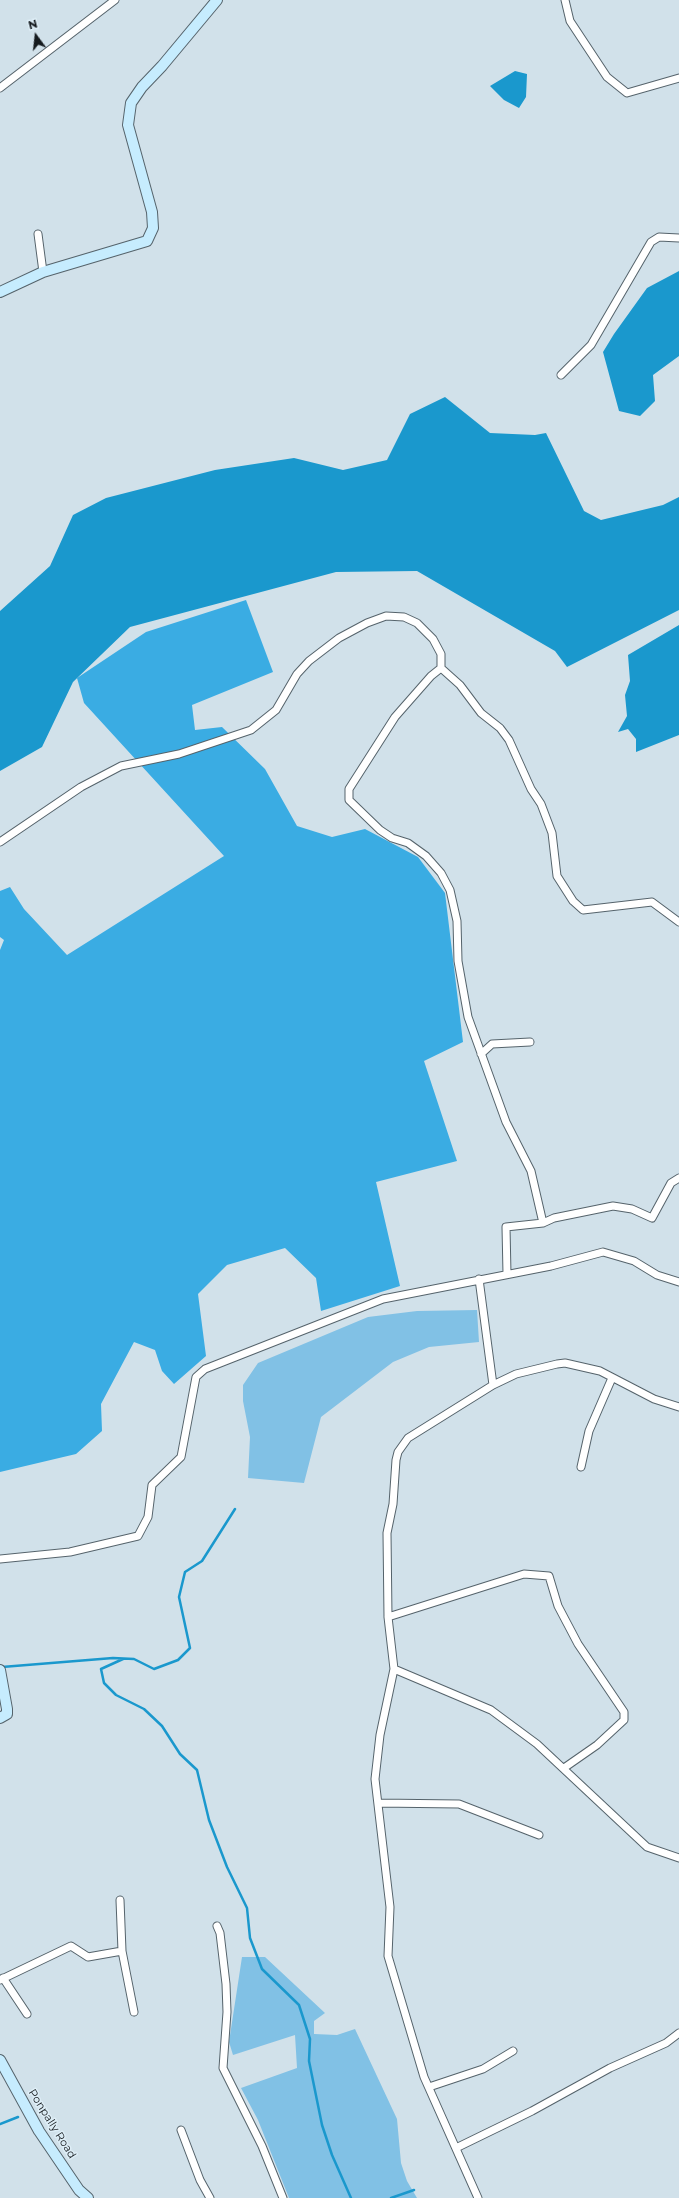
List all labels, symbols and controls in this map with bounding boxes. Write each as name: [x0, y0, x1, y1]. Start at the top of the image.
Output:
north arrow: [16, 16, 56, 56]
text: N: [27, 16, 39, 32]
street label: Ponpally Road: [25, 2087, 79, 2161]

